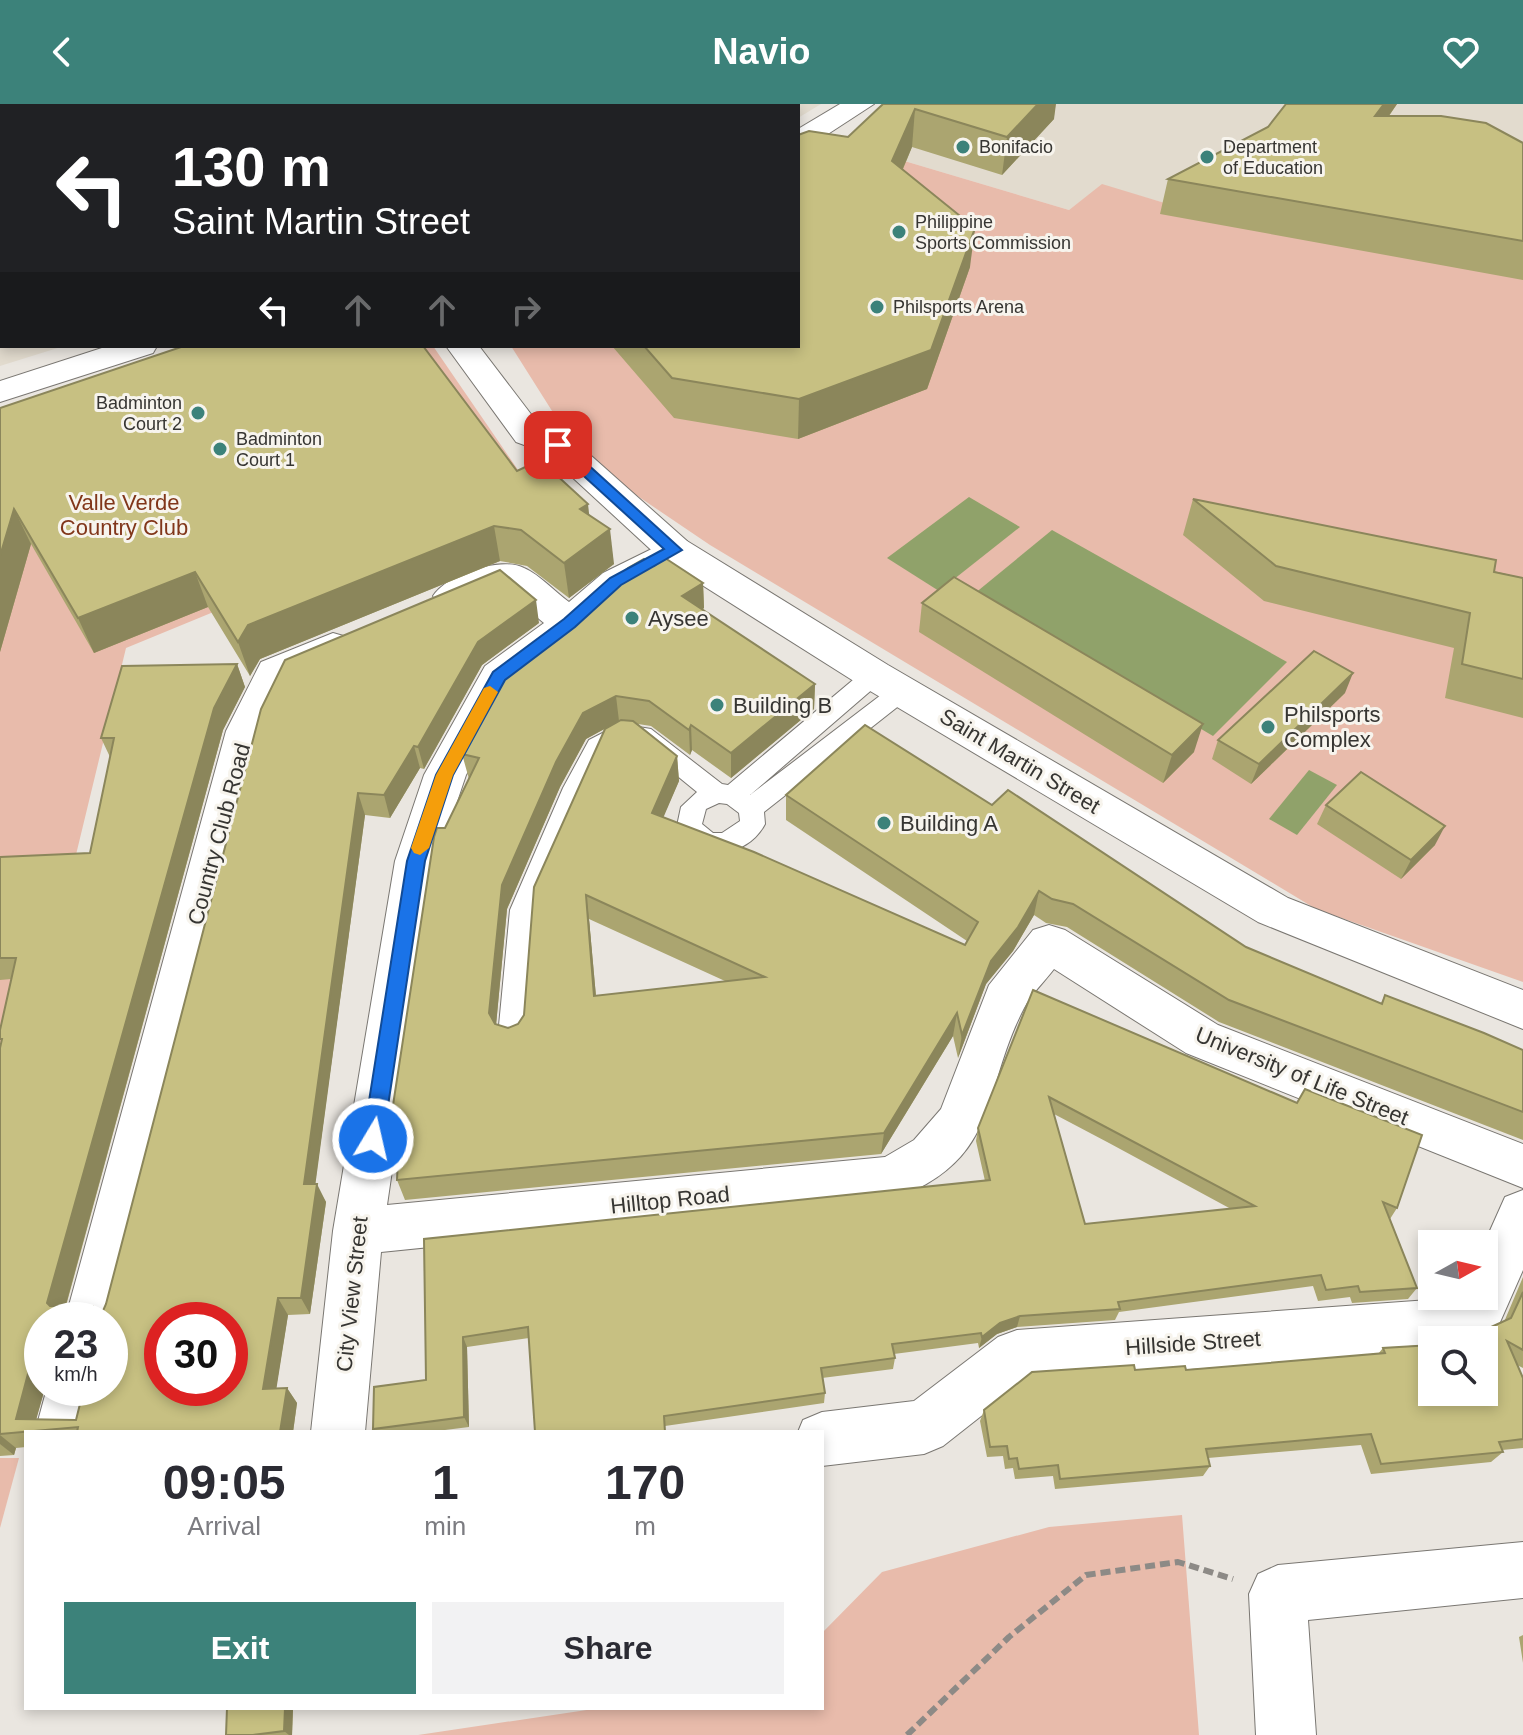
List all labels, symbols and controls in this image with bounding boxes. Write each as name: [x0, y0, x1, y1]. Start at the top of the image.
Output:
icon: back: [40, 30, 84, 74]
icon: heart: [1439, 30, 1483, 74]
text: Navio: [712, 31, 811, 72]
text: 130 m: [172, 135, 331, 198]
icon: left: [40, 136, 144, 240]
place label: Bonifacio: [979, 137, 1053, 157]
place label: Department of Education: [1223, 137, 1323, 178]
marker: Bonifacio: [954, 138, 972, 156]
marker: Department of Education: [1198, 148, 1216, 166]
text: Saint Martin Street: [172, 201, 470, 242]
place label: Philippine Sports Commission: [915, 212, 1071, 253]
marker: Philippine Sports Commission: [890, 223, 908, 241]
icon: left: [252, 288, 296, 332]
icon: ahead: [336, 288, 380, 332]
icon: ahead: [420, 288, 464, 332]
icon: right: [504, 288, 548, 332]
place label: Philsports Arena: [893, 297, 1025, 317]
marker: Philsports Arena: [868, 298, 886, 316]
place label: Badminton Court 2: [96, 393, 182, 434]
marker: Badminton Court 2: [189, 404, 207, 422]
pin: [524, 411, 592, 479]
icon: arrive: [536, 423, 580, 467]
place label: Badminton Court 1: [236, 429, 322, 470]
marker: Badminton Court 1: [211, 440, 229, 458]
park label: Valle Verde Country Club: [60, 490, 188, 540]
place label: Aysee: [648, 606, 709, 631]
marker: Aysee: [623, 609, 641, 627]
place label: Building B: [733, 693, 832, 718]
marker: Building B: [708, 696, 726, 714]
place label: Philsports Complex: [1284, 702, 1381, 752]
street label: Saint Martin Street: [935, 703, 1105, 819]
marker: Philsports Complex: [1259, 718, 1277, 736]
street label: Country Club Road: [183, 740, 255, 928]
place label: Building A: [900, 811, 998, 836]
marker: Building A: [875, 814, 893, 832]
street label: University of Life Street: [1192, 1022, 1412, 1130]
position arrow: [331, 1097, 415, 1181]
street label: Hilltop Road: [609, 1181, 731, 1219]
street label: City View Street: [331, 1215, 373, 1373]
north arrow: [1418, 1230, 1498, 1310]
map controls: [1418, 1230, 1498, 1406]
speed limit sign: 30: [144, 1302, 248, 1406]
text: 23: [54, 1322, 98, 1366]
street label: Hillside Street: [1124, 1326, 1262, 1360]
button: search: [1418, 1326, 1498, 1406]
text: km/h: [54, 1363, 98, 1385]
text: 09:05: [163, 1456, 286, 1509]
text: 1: [432, 1456, 459, 1509]
text: 170: [605, 1456, 685, 1509]
text: Arrival: [187, 1511, 261, 1541]
text: min: [424, 1511, 466, 1541]
text: m: [634, 1511, 656, 1541]
button: Exit: [64, 1602, 416, 1694]
button: Share: [432, 1602, 784, 1694]

